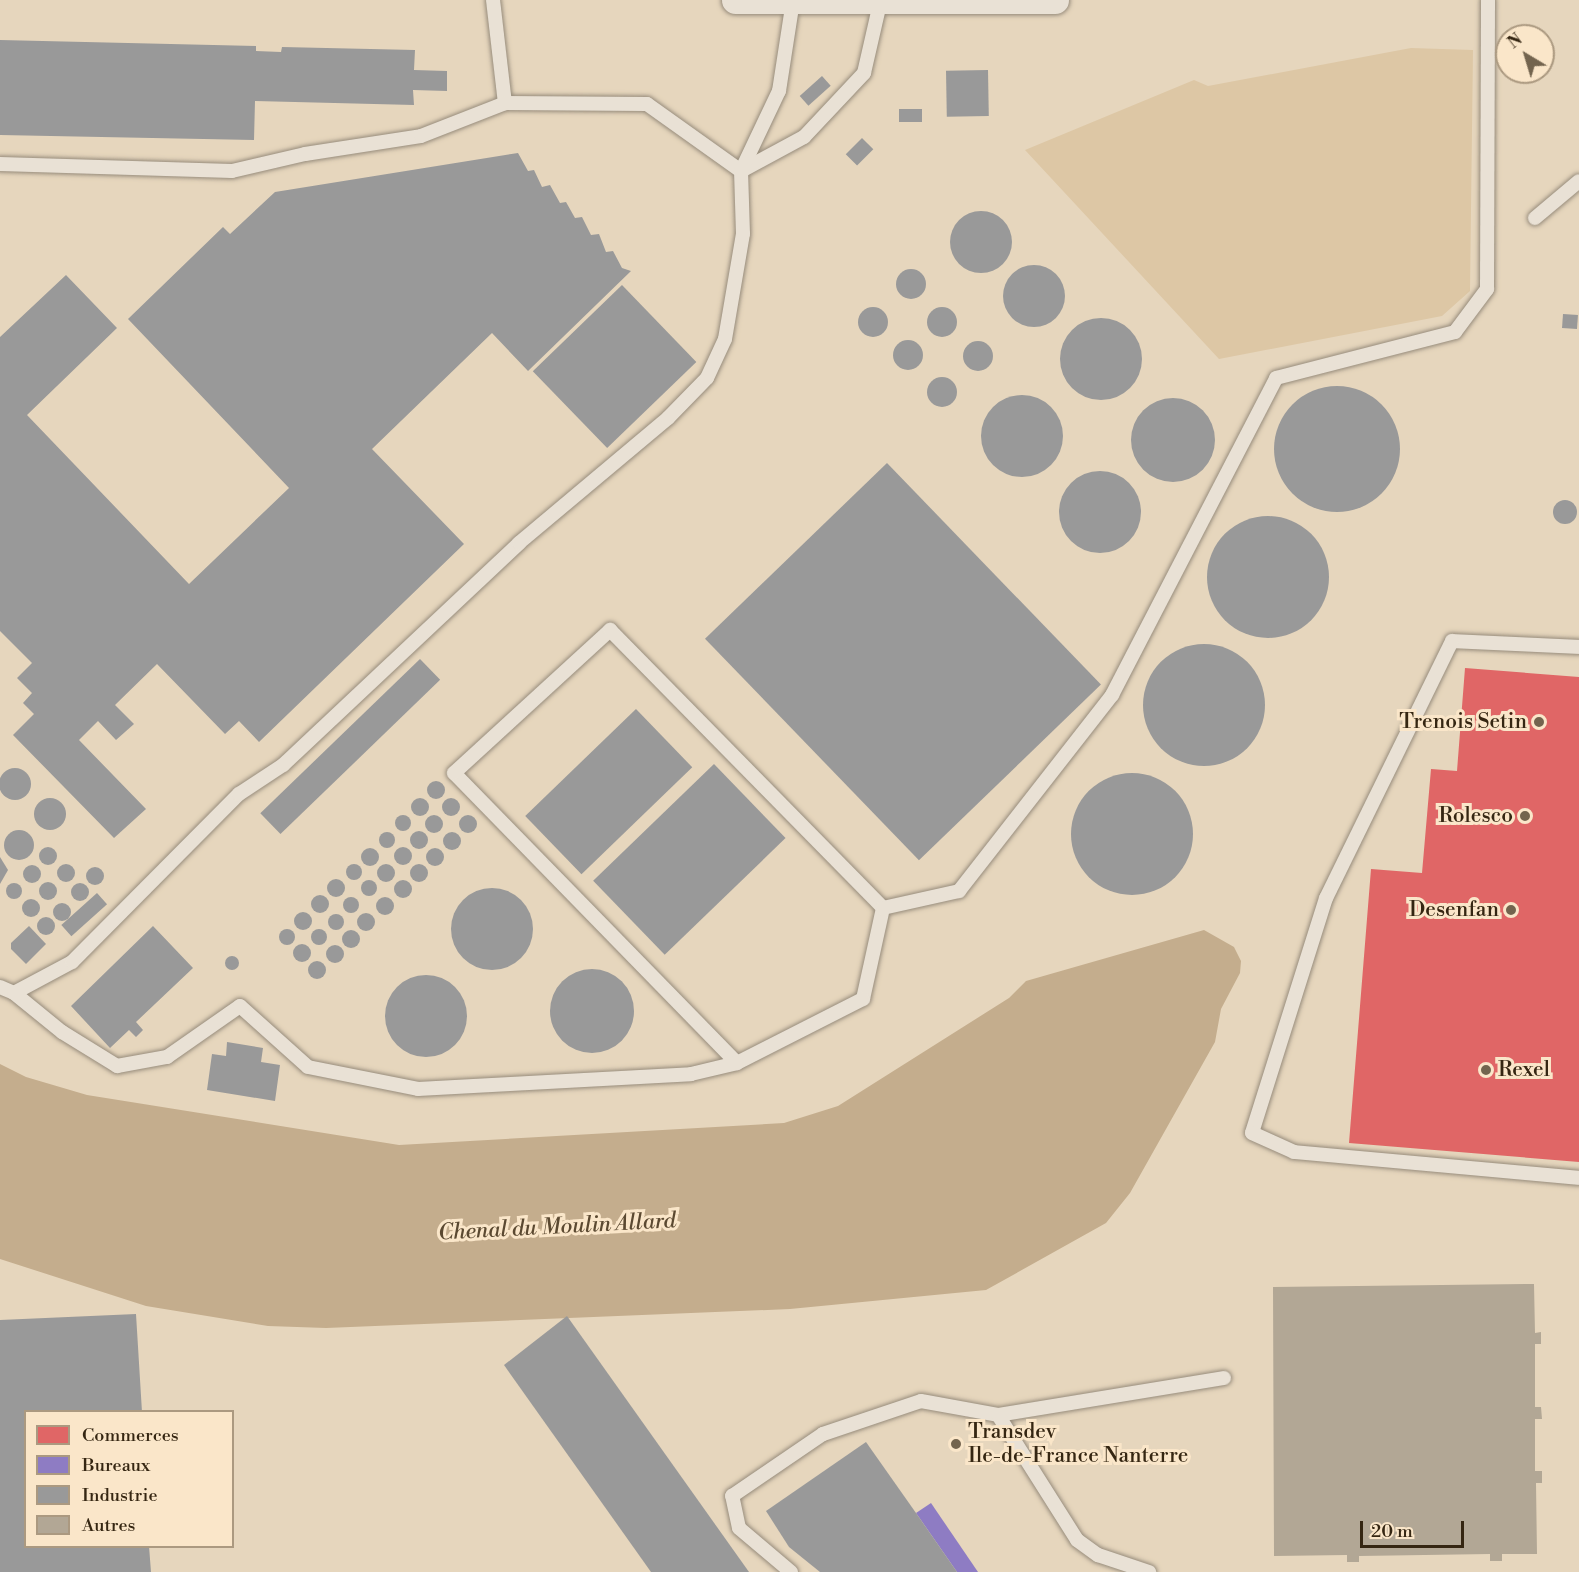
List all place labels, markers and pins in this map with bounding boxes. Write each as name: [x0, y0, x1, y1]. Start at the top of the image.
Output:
place label: Trenois Setin: [1399, 709, 1527, 735]
marker: Trenois Setin: [1532, 715, 1546, 729]
place label: Rolesco: [1438, 803, 1513, 829]
marker: Rolesco: [1518, 809, 1532, 823]
place label: Desenfan: [1409, 897, 1499, 923]
marker: Desenfan: [1504, 903, 1518, 917]
place label: Rexel: [1498, 1057, 1550, 1083]
marker: Rexel: [1479, 1063, 1493, 1077]
place label: Transdev Ile-de-France Nanterre: [968, 1419, 1188, 1469]
marker: Transdev Ile-de-France Nanterre: [949, 1437, 963, 1451]

